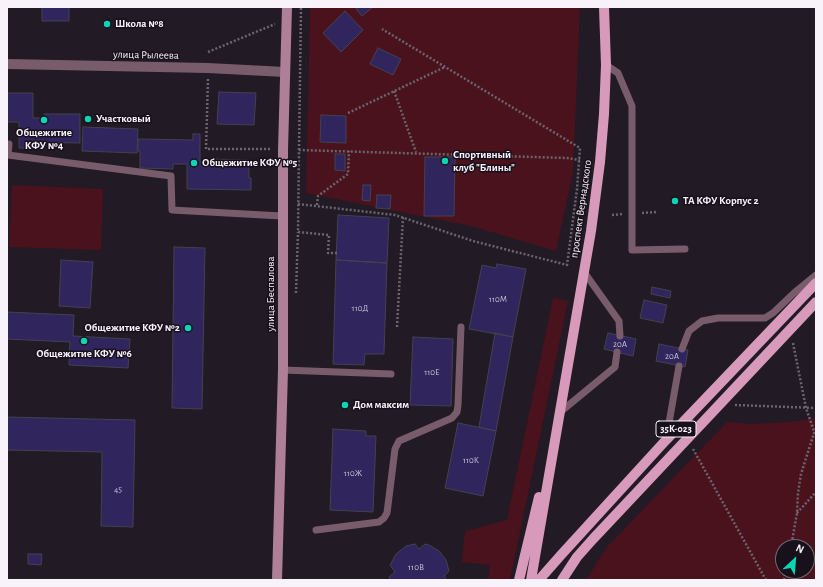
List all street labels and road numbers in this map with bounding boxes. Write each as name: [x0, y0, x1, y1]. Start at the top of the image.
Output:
street label: улица Рылеева: [113, 48, 179, 62]
street label: проспект Вернадского: [568, 159, 594, 259]
street label: улица Беспалова: [264, 257, 278, 331]
road number: 35К-023: [656, 421, 696, 437]

